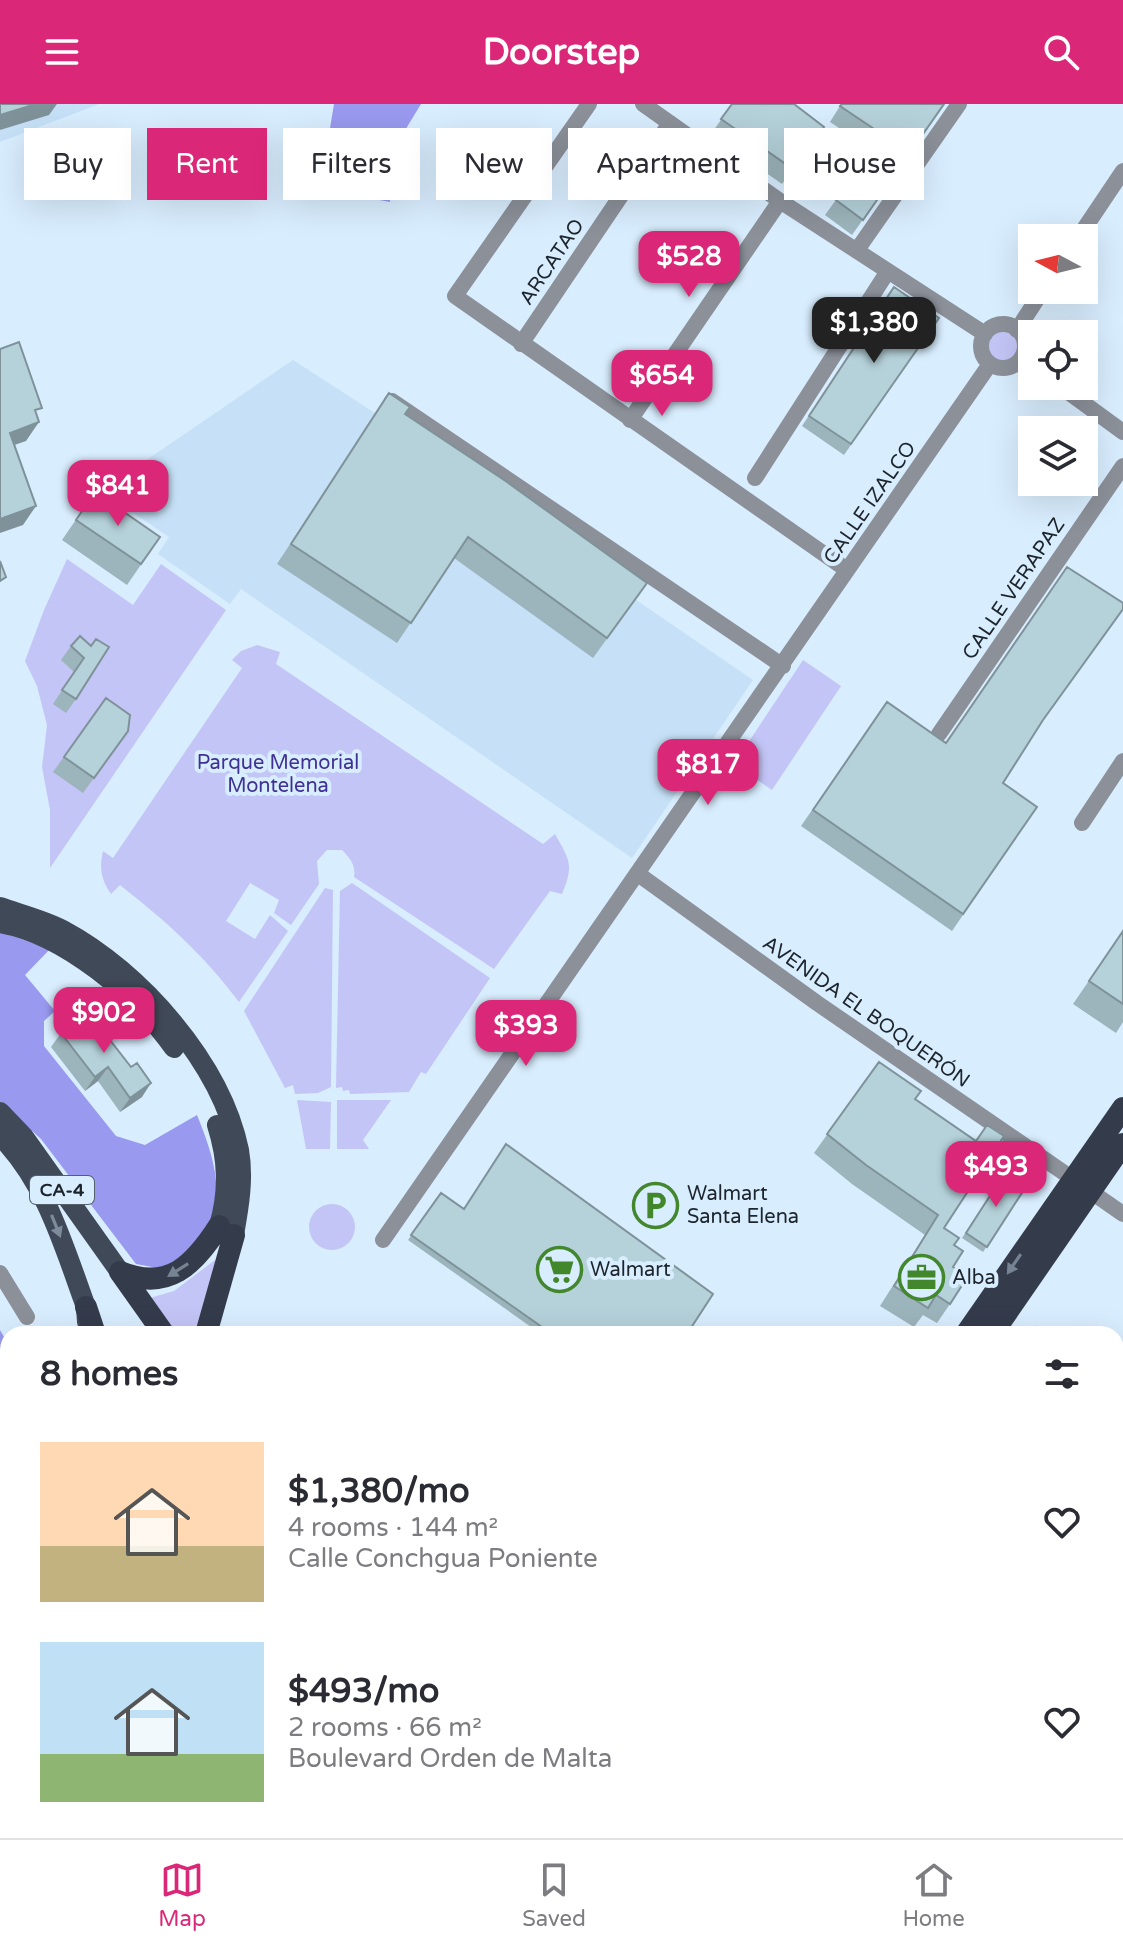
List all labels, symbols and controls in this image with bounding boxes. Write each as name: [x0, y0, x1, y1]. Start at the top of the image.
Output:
icon: menu: [40, 30, 84, 74]
icon: search: [1039, 30, 1083, 74]
text: Doorstep: [483, 31, 640, 74]
chip: Buy: [24, 128, 131, 200]
chip: Rent: [147, 128, 267, 200]
chip: Filters: [283, 128, 420, 200]
chip: New: [436, 128, 552, 200]
chip: Apartment: [568, 128, 768, 200]
chip: House: [784, 128, 924, 200]
street label: ARCATAO: [514, 214, 590, 310]
north arrow: [1018, 224, 1098, 304]
map controls: [1018, 224, 1098, 496]
pin: $528: [642, 231, 736, 299]
text: $528: [656, 241, 722, 272]
pin: $1,380: [809, 297, 939, 365]
text: $1,380: [830, 307, 918, 338]
button: locate: [1018, 320, 1098, 400]
pin: $654: [615, 350, 709, 418]
text: $654: [629, 360, 695, 391]
button: layers: [1018, 416, 1098, 496]
street label: CALLE IZALCO: [819, 437, 921, 569]
pin: $841: [71, 460, 165, 528]
text: $841: [85, 470, 151, 501]
street label: CALLE VERAPAZ: [958, 514, 1070, 664]
pin: $817: [661, 739, 755, 807]
text: $817: [675, 749, 741, 780]
park label: Parque Memorial Montelena: [197, 751, 359, 798]
street label: AVENIDA EL BOQUERÓN: [758, 930, 975, 1093]
pin: $902: [57, 987, 151, 1055]
text: $902: [71, 997, 137, 1028]
pin: $393: [479, 1000, 573, 1068]
text: $393: [493, 1010, 559, 1041]
pin: $493: [949, 1141, 1043, 1209]
text: $493: [963, 1151, 1029, 1182]
road number: CA-4: [30, 1176, 94, 1204]
parking icon: Walmart Santa Elena: [632, 1182, 680, 1230]
place label: Walmart Santa Elena: [687, 1182, 799, 1229]
one-way arrow: [49, 1214, 62, 1238]
supermarket icon: Walmart: [535, 1246, 583, 1294]
office icon: Alba: [897, 1254, 945, 1302]
one-way arrow: [1007, 1254, 1022, 1275]
place label: Walmart: [590, 1258, 671, 1282]
one-way arrow: [166, 1262, 189, 1277]
place label: Alba: [952, 1266, 996, 1290]
icon: filters: [1040, 1352, 1084, 1396]
text: 8 homes: [40, 1354, 178, 1395]
text: $1,380/mo: [288, 1471, 470, 1512]
icon: home: [104, 1474, 200, 1570]
icon: heart: [1040, 1500, 1084, 1544]
text: 4 rooms · 144 m²: [288, 1512, 498, 1543]
text: Calle Conchgua Poniente: [288, 1543, 598, 1574]
text: $493/mo: [288, 1671, 439, 1712]
icon: home: [104, 1674, 200, 1770]
icon: heart: [1040, 1700, 1084, 1744]
text: 2 rooms · 66 m²: [288, 1712, 482, 1743]
text: Boulevard Orden de Malta: [288, 1743, 612, 1774]
tab: Map: [158, 1858, 206, 1932]
tab: Saved: [522, 1858, 586, 1932]
tab: Home: [902, 1858, 965, 1932]

